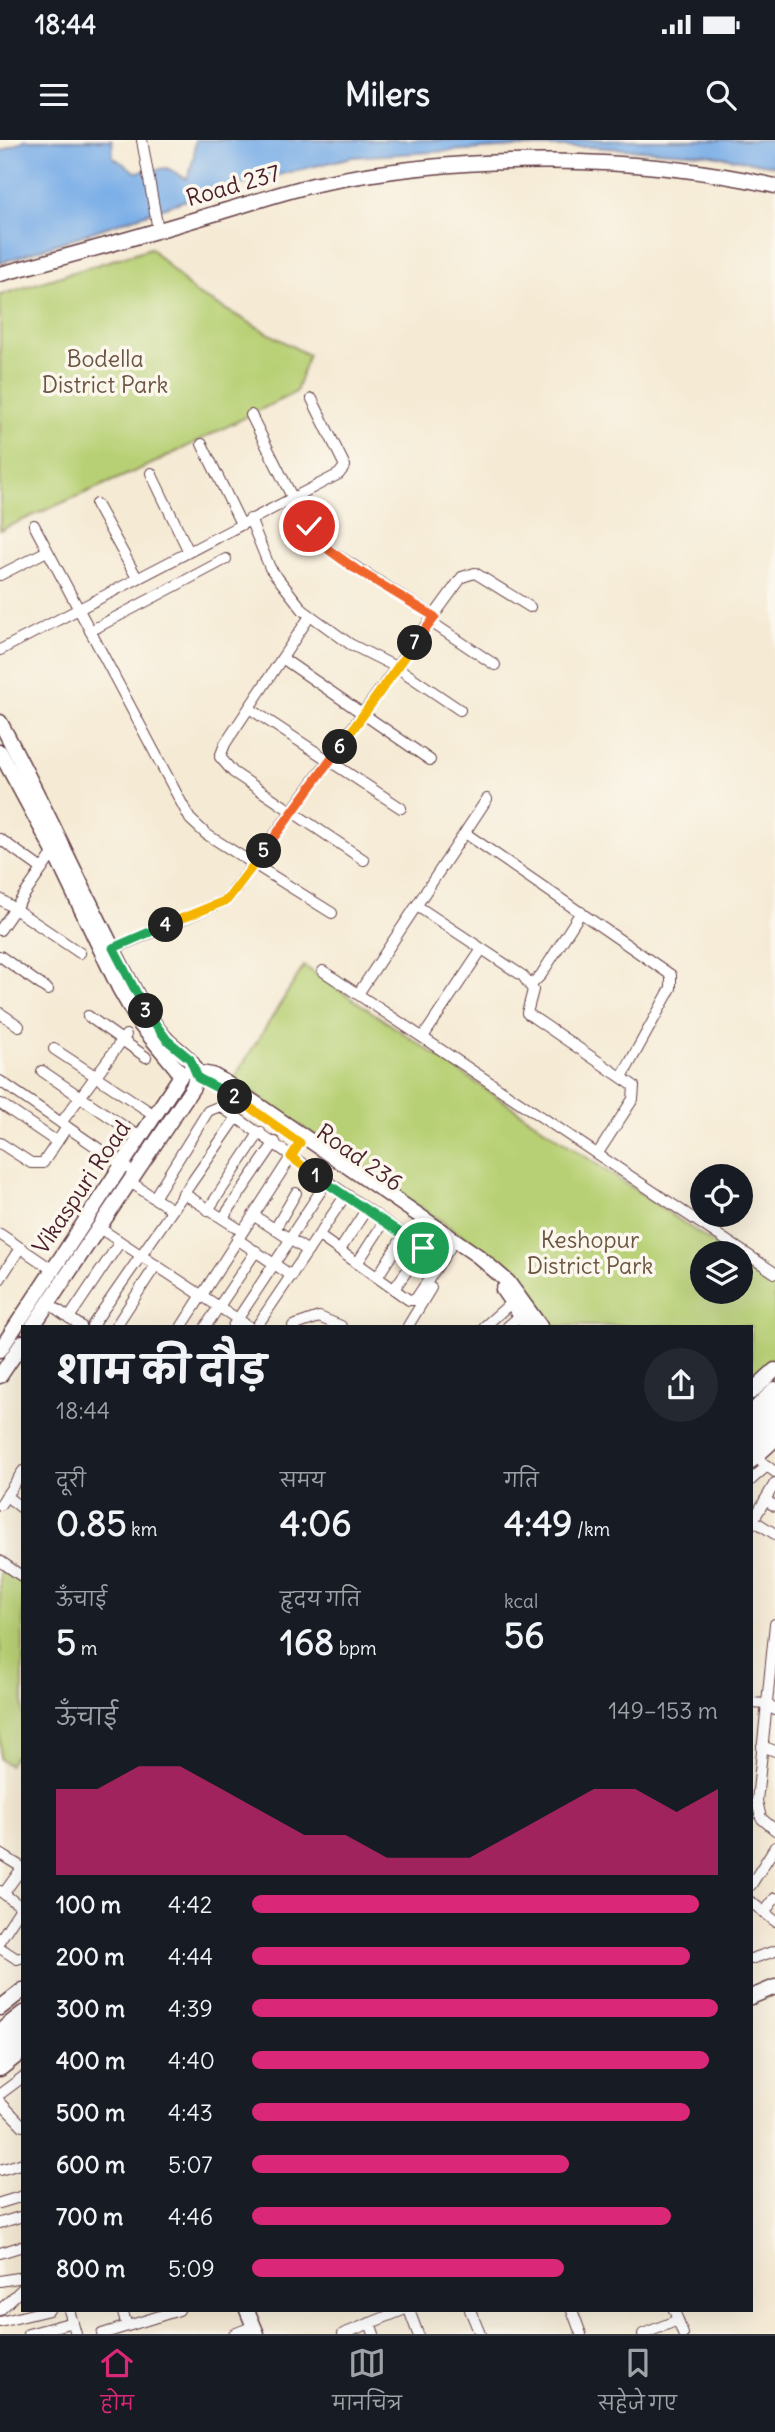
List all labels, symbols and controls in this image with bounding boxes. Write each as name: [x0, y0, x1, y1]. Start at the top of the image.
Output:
text: 18:44: [35, 8, 96, 41]
text: Milers: [345, 74, 430, 115]
icon: menu: [35, 76, 73, 114]
icon: search: [702, 76, 740, 114]
street label: Road 237: [183, 158, 283, 212]
park label: Bodella District Park: [42, 344, 168, 399]
pin: [279, 496, 339, 556]
icon: check: [290, 507, 328, 545]
pin: 7: [398, 626, 432, 660]
text: 7: [410, 630, 419, 654]
pin: 6: [322, 730, 358, 764]
text: 6: [334, 734, 345, 758]
pin: 5: [246, 834, 282, 868]
text: 5: [258, 838, 269, 862]
pin: 4: [148, 908, 184, 942]
text: 4: [160, 912, 171, 936]
pin: 3: [128, 994, 164, 1028]
text: 3: [140, 998, 151, 1022]
pin: 2: [218, 1080, 252, 1114]
text: 2: [229, 1084, 240, 1108]
street label: Vikaspuri Road: [26, 1115, 136, 1259]
street label: Road 236: [311, 1117, 409, 1197]
pin: 1: [298, 1158, 334, 1194]
text: 1: [312, 1163, 319, 1187]
map controls: [690, 1164, 753, 1304]
button: locate: [690, 1164, 753, 1227]
pin: [393, 1218, 453, 1278]
park label: Keshopur District Park: [527, 1225, 653, 1280]
icon: arrive: [404, 1229, 442, 1267]
button: layers: [690, 1241, 753, 1304]
text: शाम की दौड़: [56, 1346, 266, 1393]
button: share: [644, 1348, 718, 1422]
text: 18:44: [56, 1396, 110, 1425]
text: दूरी: [56, 1468, 86, 1492]
text: समय: [280, 1468, 325, 1492]
text: गति: [504, 1468, 539, 1492]
text: 0.85: [56, 1501, 127, 1545]
text: 4:06: [280, 1501, 351, 1545]
text: 4:49: [504, 1501, 573, 1545]
text: km: [127, 1517, 157, 1541]
text: /km: [573, 1517, 610, 1541]
text: ऊँचाई: [56, 1587, 107, 1611]
text: हृदय गति: [280, 1587, 360, 1611]
text: kcal: [504, 1589, 538, 1613]
text: 56: [504, 1613, 544, 1657]
text: 5: [56, 1620, 76, 1664]
text: 168: [280, 1620, 334, 1664]
text: m: [76, 1636, 97, 1660]
text: bpm: [334, 1636, 377, 1660]
text: 149–153 m: [608, 1696, 718, 1725]
text: ऊँचाई: [56, 1702, 118, 1731]
text: 100 m: [56, 1890, 121, 1919]
text: 4:42: [168, 1890, 212, 1919]
text: 200 m: [56, 1942, 125, 1971]
text: 4:44: [168, 1942, 213, 1971]
text: 300 m: [56, 1994, 125, 2023]
text: 4:39: [168, 1994, 213, 2023]
text: 400 m: [56, 2046, 125, 2075]
text: 4:40: [168, 2046, 215, 2075]
text: 500 m: [56, 2098, 125, 2127]
text: 4:43: [168, 2098, 213, 2127]
text: 600 m: [56, 2150, 125, 2179]
text: 5:07: [168, 2150, 213, 2179]
text: 700 m: [56, 2202, 123, 2231]
text: 4:46: [168, 2202, 213, 2231]
text: 800 m: [56, 2254, 125, 2283]
text: 5:09: [168, 2254, 215, 2283]
tab: होम: [98, 2344, 136, 2424]
tab: मानचित्र: [332, 2344, 402, 2424]
tab: सहेजे गए: [598, 2344, 677, 2424]

